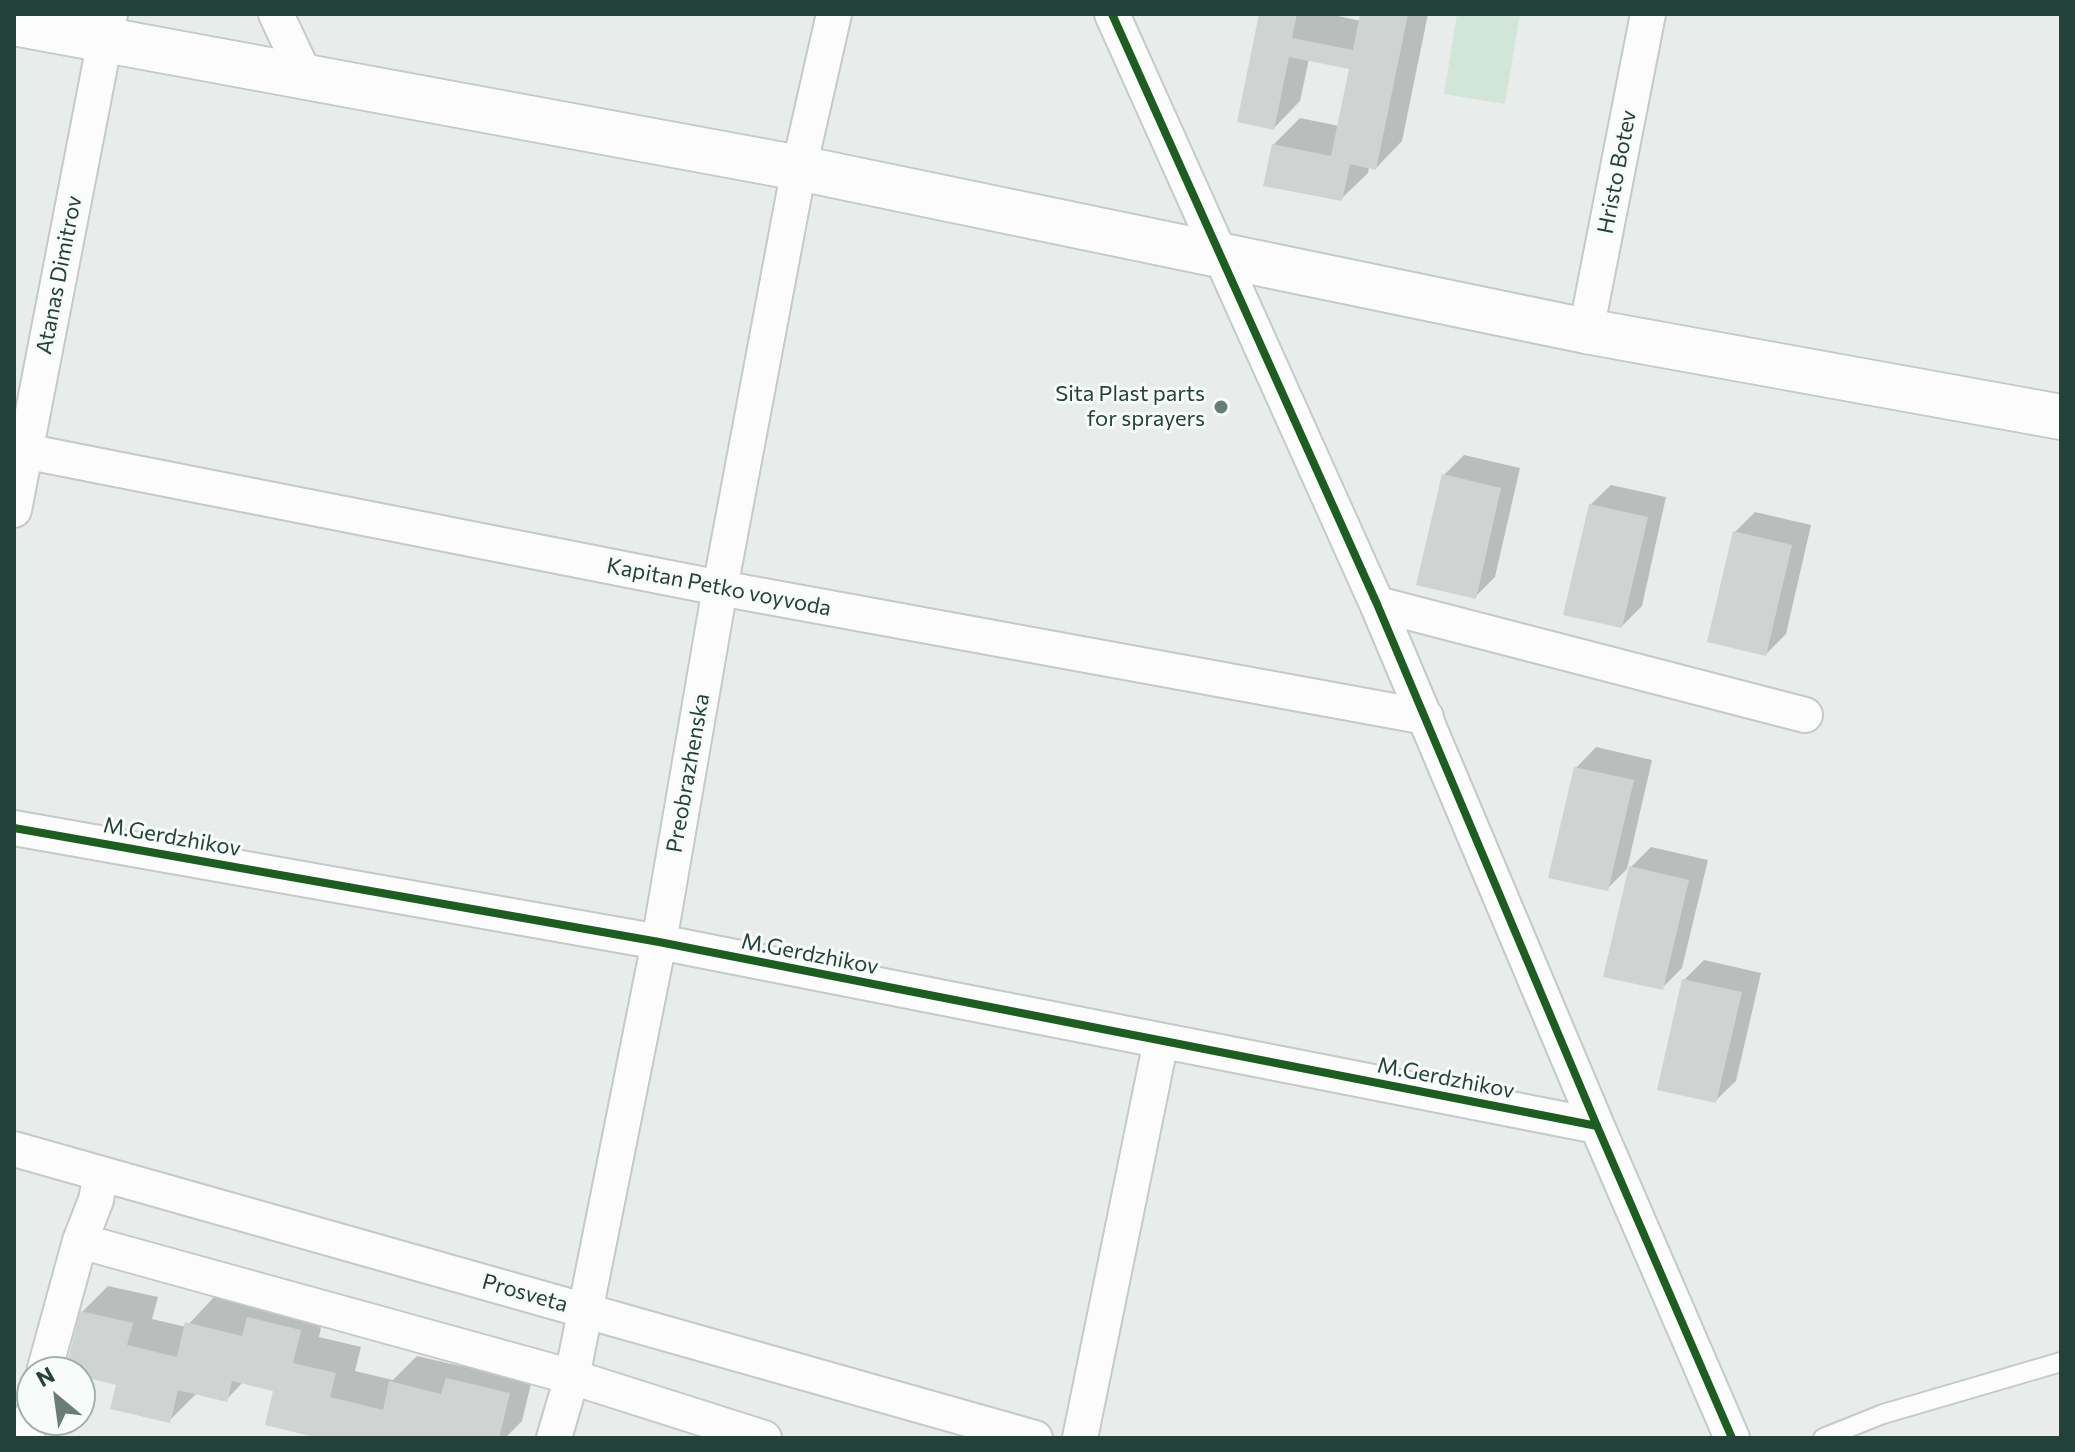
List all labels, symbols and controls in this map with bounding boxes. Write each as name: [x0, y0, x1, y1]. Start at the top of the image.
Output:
street label: Hristo Botev: [1592, 108, 1642, 236]
street label: Atanas Dimitrov: [31, 193, 87, 357]
place label: Sita Plast parts for sprayers: [1055, 381, 1205, 432]
marker: Sita Plast parts for sprayers: [1212, 398, 1230, 416]
street label: Kapitan Petko voyvoda: [604, 552, 834, 622]
street label: Preobrazhenska: [661, 691, 715, 855]
street label: M.Gerdzhikov: [101, 812, 243, 862]
street label: M.Gerdzhikov: [739, 928, 881, 980]
street label: M.Gerdzhikov: [1375, 1052, 1517, 1104]
street label: Prosveta: [479, 1268, 571, 1318]
north arrow: [16, 1356, 96, 1436]
text: N: [31, 1361, 59, 1392]

